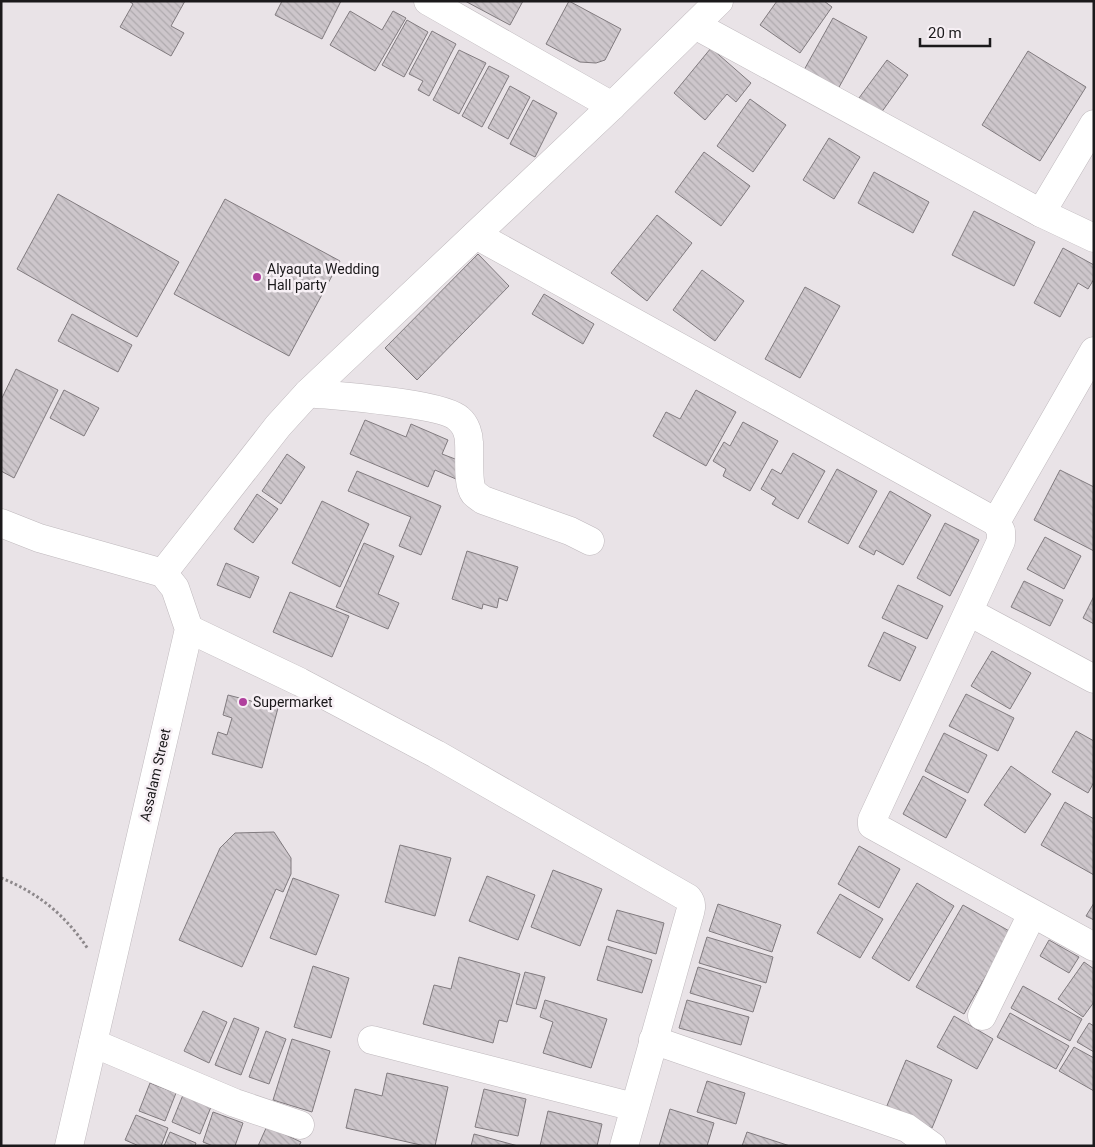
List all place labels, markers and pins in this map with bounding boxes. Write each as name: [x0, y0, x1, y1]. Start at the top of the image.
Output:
place label: Alyaquta Wedding Hall party: [267, 261, 379, 293]
marker: Alyaquta Wedding Hall party: [251, 271, 263, 283]
place label: Supermarket: [253, 694, 333, 710]
marker: Supermarket: [237, 696, 249, 708]

